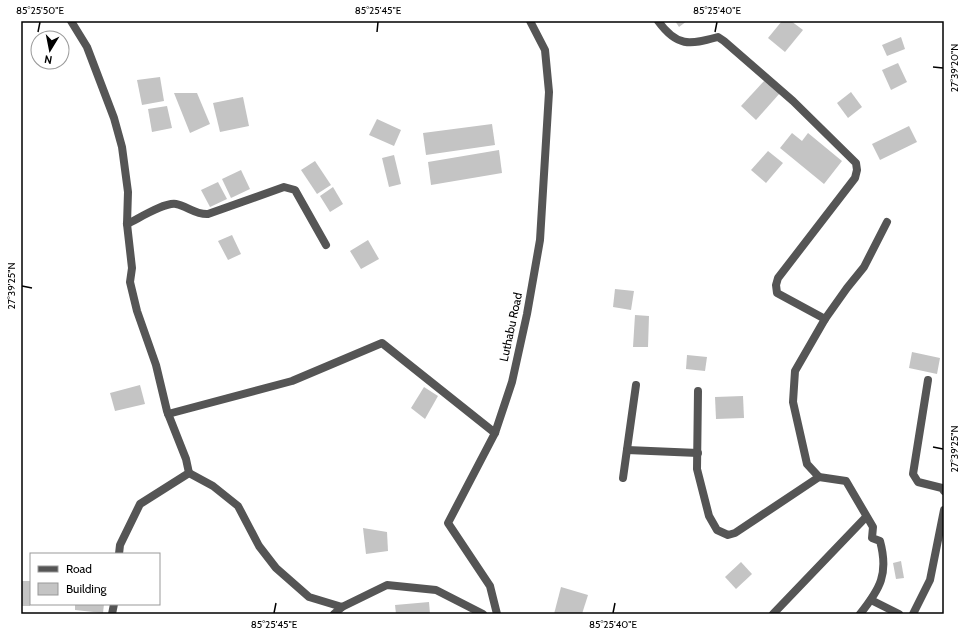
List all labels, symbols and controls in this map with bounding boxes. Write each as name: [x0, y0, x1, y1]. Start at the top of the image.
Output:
text: 85°25'50"E: [16, 4, 64, 17]
text: 85°25'45"E: [355, 4, 402, 17]
text: 85°25'40"E: [693, 4, 741, 17]
north arrow: [30, 30, 70, 70]
text: 27°39'20"N: [948, 44, 961, 92]
text: N: [43, 52, 53, 67]
text: 27°39'25"N: [5, 263, 18, 309]
street label: Luthabu Road: [496, 291, 525, 363]
text: 27°39'25"N: [948, 426, 961, 472]
legend: [30, 553, 160, 605]
text: Road: [66, 561, 92, 576]
text: Building: [66, 581, 108, 596]
text: 85°25'45"E: [251, 618, 298, 631]
text: 85°25'40"E: [589, 618, 637, 631]

